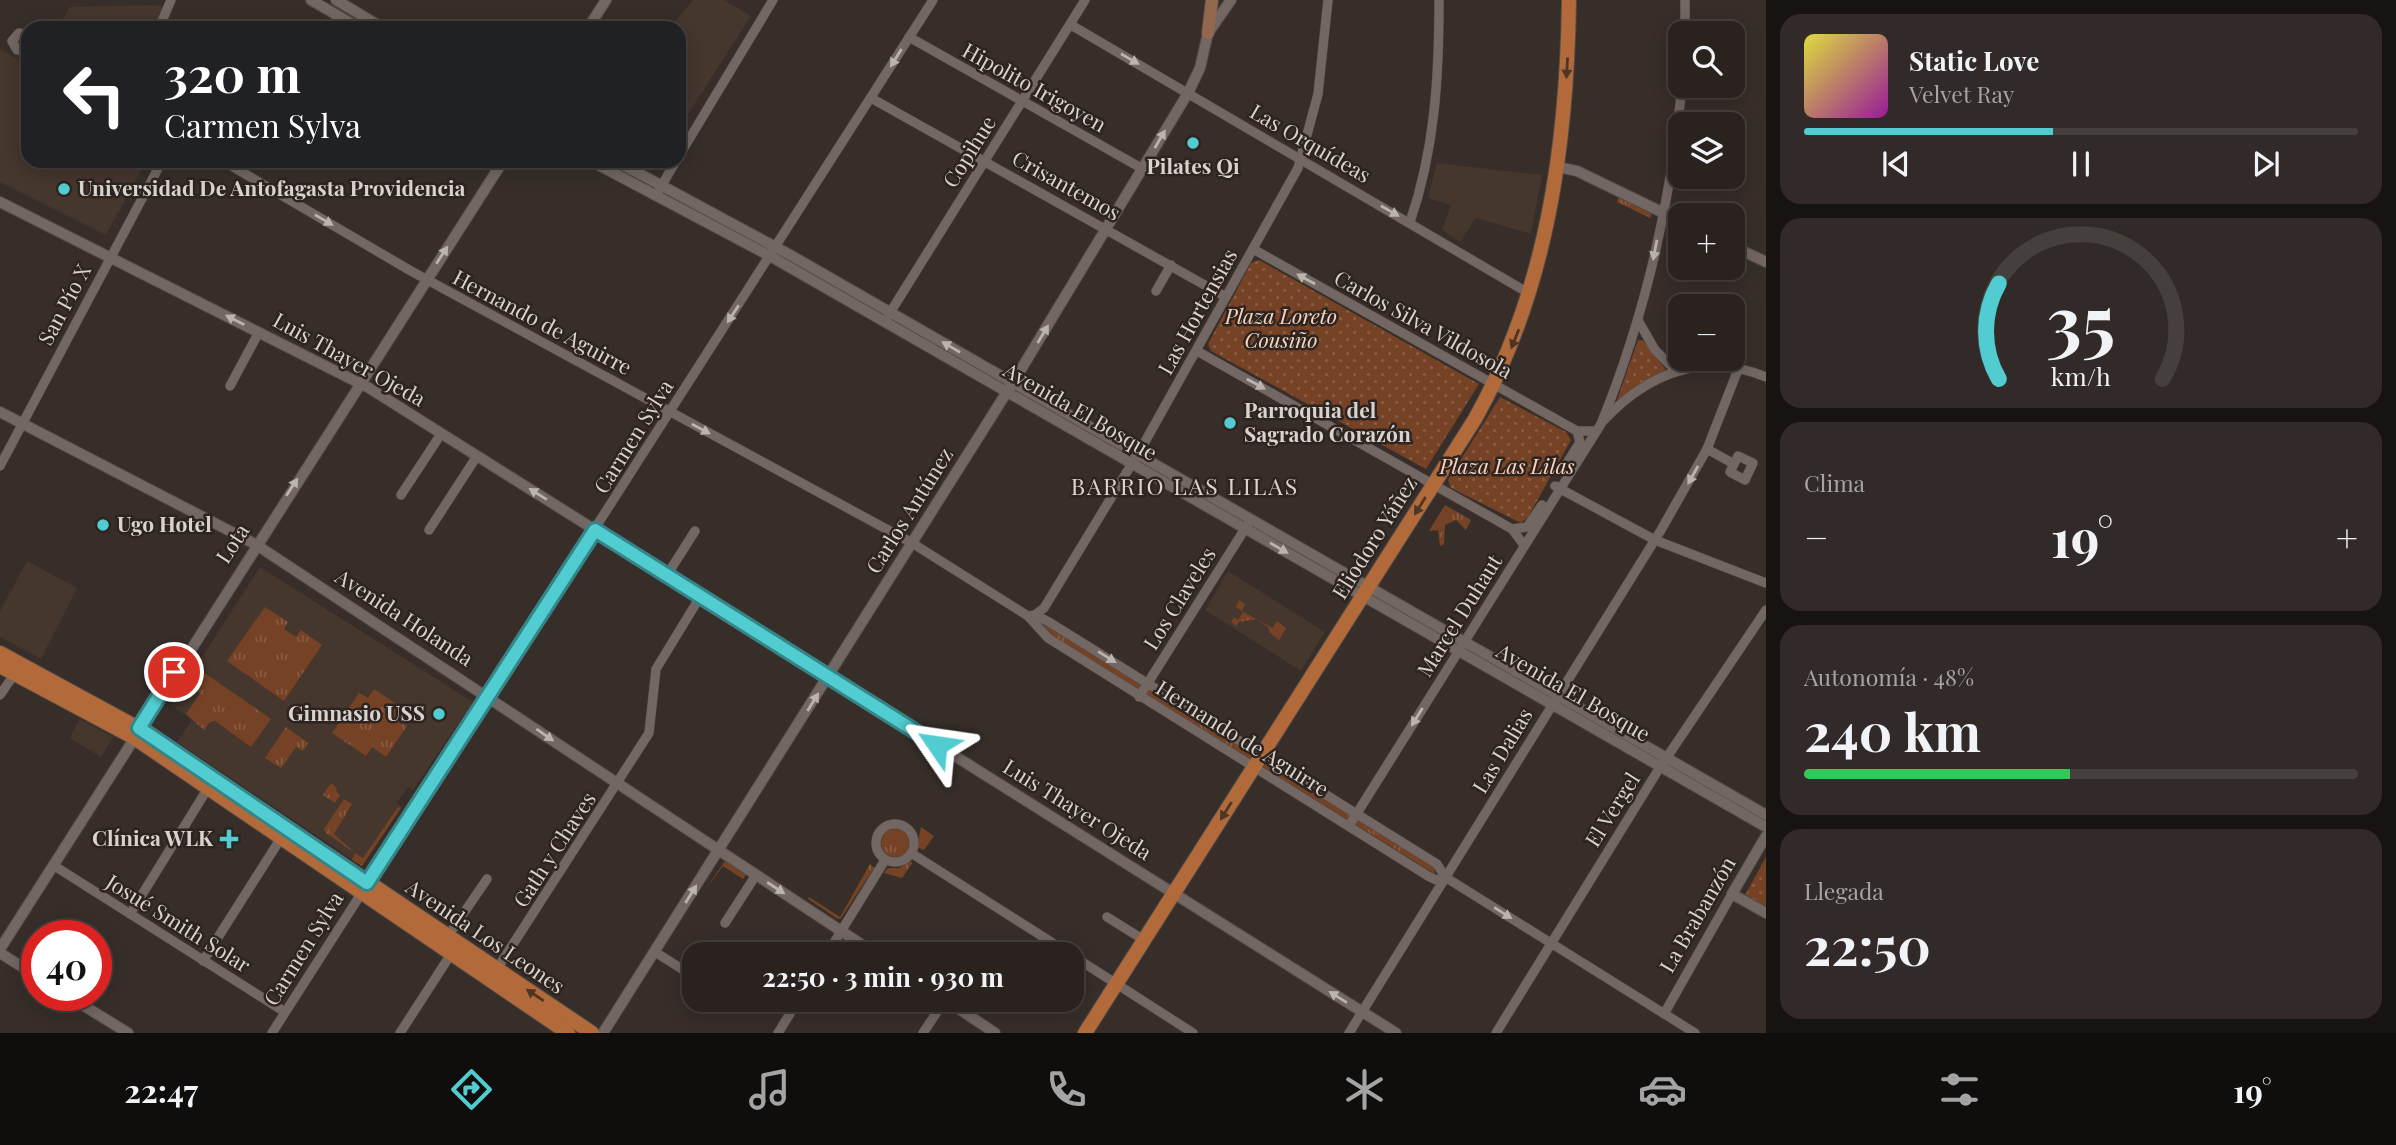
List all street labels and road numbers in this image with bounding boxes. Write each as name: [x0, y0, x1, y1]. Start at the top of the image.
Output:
street label: Hipolito Irigoyen: [958, 35, 1112, 138]
street label: Las Orquídeas: [1246, 96, 1376, 188]
street label: Copihue: [935, 110, 1001, 192]
street label: Crisantemos: [1008, 143, 1126, 226]
street label: Las Hortensias: [1150, 243, 1242, 379]
street label: San Pío X: [30, 258, 97, 349]
street label: Hernando de Aguirre: [449, 262, 637, 380]
street label: Carlos Silva Vildosola: [1330, 263, 1519, 384]
street label: Luis Thayer Ojeda: [269, 305, 432, 412]
street label: Avenida El Bosque: [998, 354, 1163, 466]
street label: Carmen Sylva: [586, 373, 679, 498]
street label: Carlos Antúnez: [858, 442, 958, 578]
street label: Eliodoro Yáñez: [1324, 470, 1422, 604]
street label: Lota: [208, 517, 255, 568]
street label: Los Claveles: [1136, 541, 1221, 654]
street label: Marcel Duhaut: [1409, 548, 1507, 681]
street label: Avenida Holanda: [330, 561, 480, 672]
street label: Avenida El Bosque: [1491, 635, 1656, 747]
street label: Hernando de Aguirre: [1151, 673, 1335, 802]
street label: Las Dalias: [1465, 702, 1538, 798]
street label: Luis Thayer Ojeda: [999, 751, 1158, 866]
street label: El Vergel: [1578, 766, 1645, 851]
street label: Gath y Chaves: [506, 786, 601, 912]
street label: La Brabanzón: [1652, 851, 1741, 977]
street label: Josué Smith Solar: [101, 866, 257, 978]
street label: Avenida Los Leones: [400, 871, 571, 999]
street label: Carmen Sylva: [256, 885, 349, 1010]

